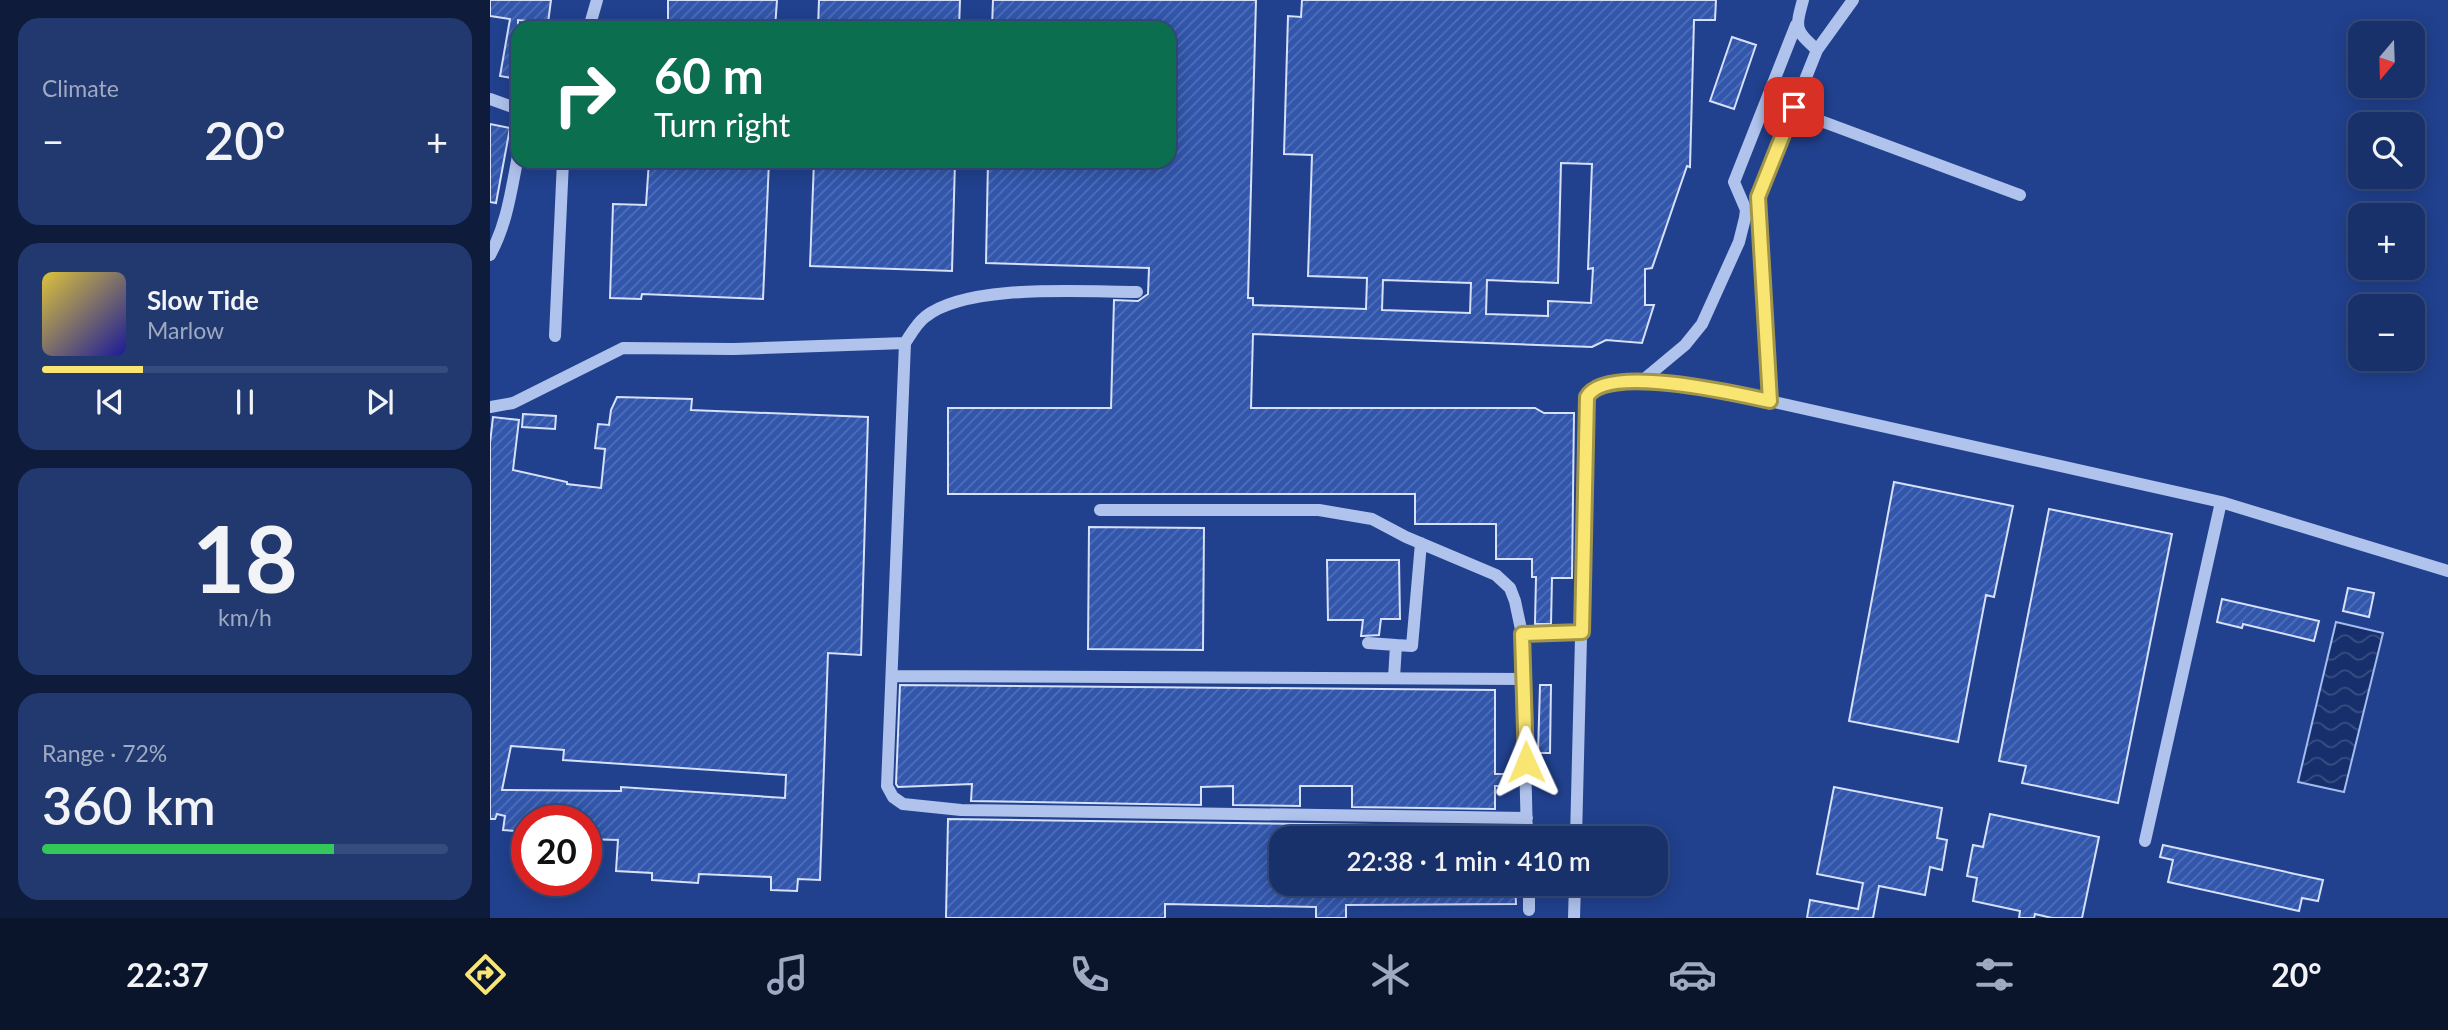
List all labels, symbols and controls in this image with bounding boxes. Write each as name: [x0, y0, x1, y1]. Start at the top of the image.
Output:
north arrow: [2348, 21, 2426, 98]
map controls: [2348, 21, 2425, 371]
text: 60 m: [654, 46, 764, 104]
icon: right: [539, 49, 630, 140]
text: Climate: [42, 74, 119, 102]
pin: [1764, 77, 1824, 137]
icon: arrive: [1775, 88, 1813, 126]
text: Turn right: [654, 105, 790, 144]
text: 20°: [204, 109, 286, 171]
button: search: [2348, 112, 2425, 189]
text: −: [42, 118, 64, 164]
text: +: [426, 118, 448, 164]
button: +: [2348, 203, 2425, 280]
text: Slow Tide: [147, 284, 259, 316]
button: −: [2348, 294, 2425, 371]
text: Marlow: [147, 316, 224, 344]
icon: previous: [91, 383, 129, 421]
icon: pause: [226, 383, 264, 421]
icon: next: [361, 383, 399, 421]
text: 18: [192, 503, 298, 612]
text: km/h: [218, 603, 272, 631]
position arrow: [1489, 725, 1563, 799]
text: Range · 72%: [42, 739, 167, 767]
text: 360 km: [42, 774, 216, 836]
speed limit sign: 20: [511, 805, 602, 896]
text: 22:38 · 1 min · 410 m: [1346, 845, 1591, 877]
icon: directions: [461, 950, 510, 999]
icon: music: [763, 950, 812, 999]
icon: phone: [1065, 950, 1114, 999]
icon: climate: [1366, 950, 1415, 999]
icon: car: [1668, 950, 1717, 999]
icon: filters: [1970, 950, 2019, 999]
text: 22:37: [126, 955, 209, 994]
text: 20°: [2271, 955, 2322, 994]

